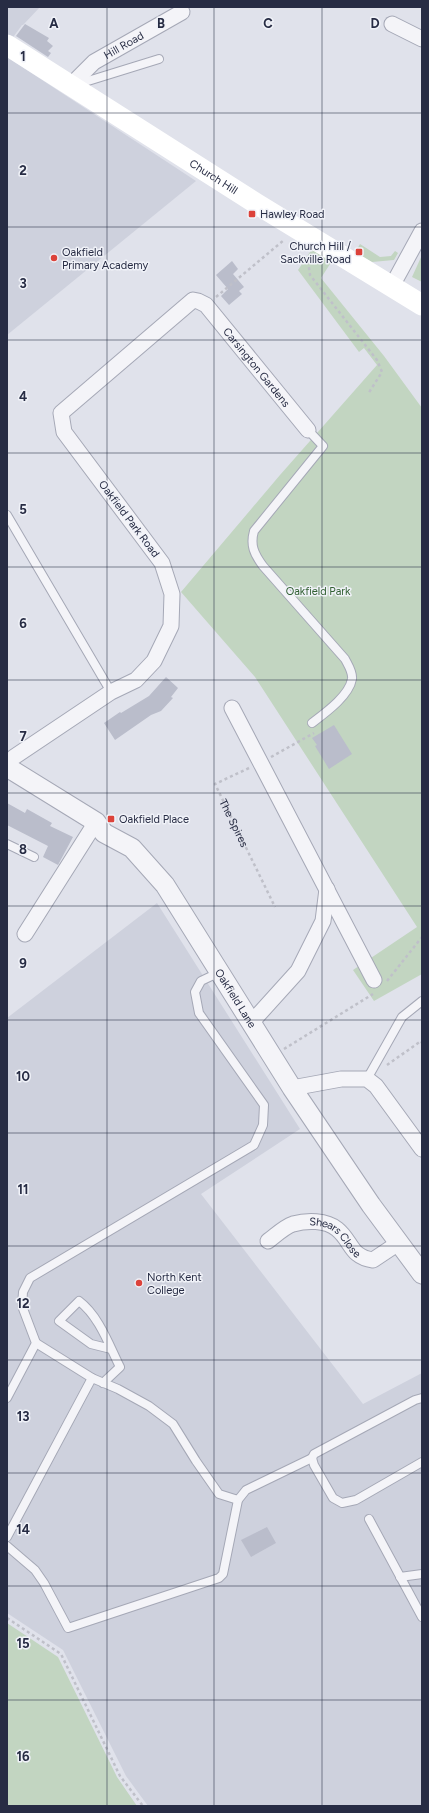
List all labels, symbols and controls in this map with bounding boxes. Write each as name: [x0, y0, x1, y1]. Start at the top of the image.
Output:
text: A: [49, 16, 59, 31]
text: B: [157, 16, 165, 31]
text: C: [263, 16, 273, 31]
text: D: [370, 16, 380, 31]
street label: Hill Road: [101, 29, 146, 62]
text: 1: [20, 49, 26, 64]
street label: Church Hill: [187, 156, 240, 197]
text: 2: [19, 163, 27, 178]
place label: Hawley Road: [260, 208, 325, 221]
marker: Hawley Road: [247, 209, 257, 219]
place label: Church Hill / Sackville Road: [280, 240, 352, 266]
place label: Oakfield Primary Academy: [62, 246, 148, 272]
marker: Church Hill / Sackville Road: [354, 247, 364, 257]
marker: Oakfield Primary Academy: [49, 253, 59, 263]
text: 3: [19, 276, 27, 291]
street label: Carsington Gardens: [221, 325, 293, 409]
text: 4: [19, 389, 27, 404]
street label: Oakfield Park Road: [96, 478, 162, 560]
text: 5: [19, 502, 27, 517]
park label: Oakfield Park: [286, 585, 351, 598]
text: 6: [19, 616, 27, 631]
text: 7: [19, 729, 27, 744]
street label: The Spires: [217, 797, 251, 849]
place label: Oakfield Place: [119, 813, 189, 826]
marker: Oakfield Place: [106, 814, 116, 824]
text: 8: [19, 842, 27, 857]
text: 9: [19, 956, 27, 971]
street label: Oakfield Lane: [212, 966, 259, 1030]
text: 10: [16, 1069, 30, 1084]
text: 11: [18, 1182, 28, 1197]
street label: Shears Close: [309, 1215, 364, 1260]
place label: North Kent College: [147, 1271, 202, 1297]
marker: North Kent College: [134, 1278, 144, 1288]
text: 12: [16, 1296, 30, 1311]
text: 13: [17, 1409, 29, 1424]
text: 14: [16, 1522, 30, 1537]
text: 15: [16, 1636, 30, 1651]
text: 16: [16, 1749, 30, 1764]

